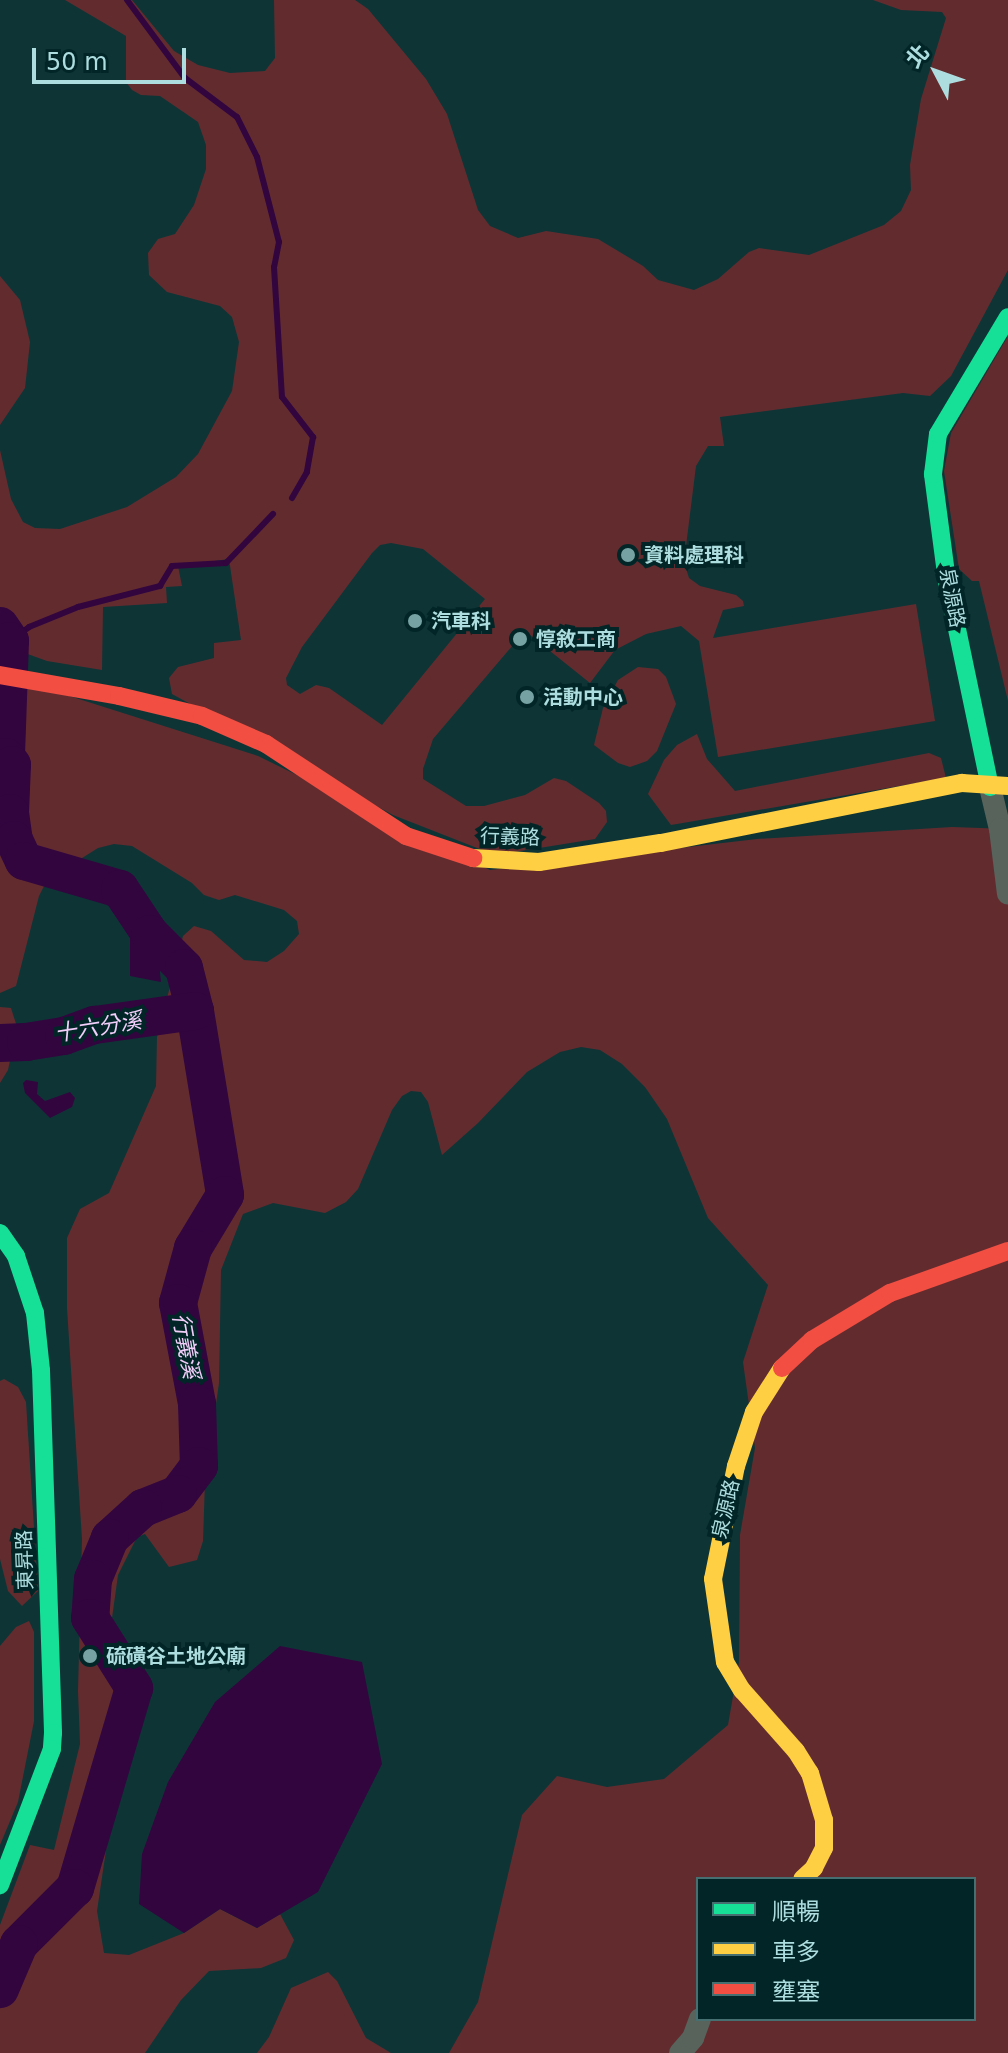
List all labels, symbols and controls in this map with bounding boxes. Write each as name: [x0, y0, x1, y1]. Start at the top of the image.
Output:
scale bar: [36, 32, 190, 82]
north arrow: [896, 32, 976, 112]
text: 北: [901, 39, 934, 72]
text: 50 m: [46, 48, 108, 76]
place label: 資料處理科: [644, 543, 744, 567]
marker: 資料處理科: [619, 546, 637, 564]
street label: 泉源路: [934, 566, 970, 630]
place label: 汽車科: [431, 609, 491, 633]
marker: 汽車科: [406, 612, 424, 630]
place label: 惇敘工商: [536, 627, 616, 651]
marker: 惇敘工商: [511, 630, 529, 648]
place label: 活動中心: [543, 685, 623, 709]
marker: 活動中心: [518, 688, 536, 706]
street label: 行義路: [480, 824, 540, 850]
water label: 十六分溪: [52, 1007, 144, 1047]
water label: 行義溪: [167, 1311, 205, 1381]
street label: 泉源路: [708, 1477, 744, 1541]
street label: 東昇路: [12, 1530, 38, 1590]
place label: 硫磺谷土地公廟: [106, 1644, 246, 1668]
marker: 硫磺谷土地公廟: [81, 1647, 99, 1665]
legend: [696, 1877, 976, 2021]
text: 順暢: [772, 1898, 820, 1926]
text: 車多: [772, 1938, 820, 1966]
text: 壅塞: [772, 1978, 820, 2006]

